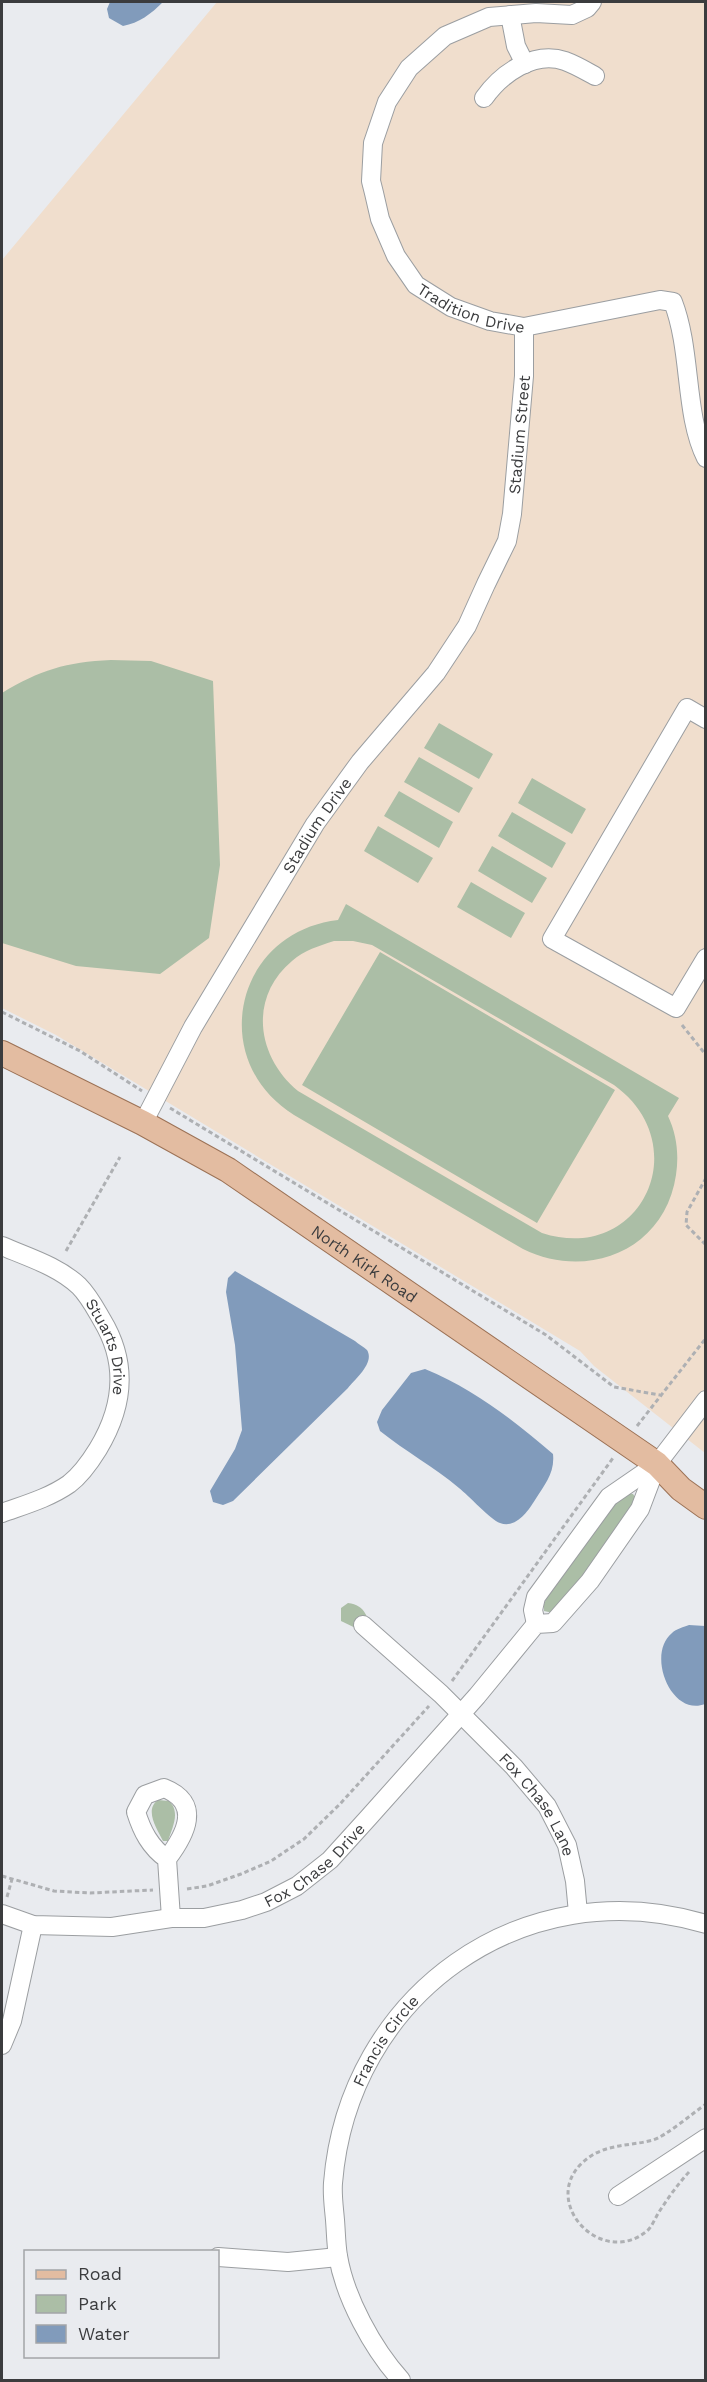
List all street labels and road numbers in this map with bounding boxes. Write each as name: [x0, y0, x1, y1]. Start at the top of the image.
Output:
street label: Tradition Drive: [414, 279, 526, 336]
street label: Stadium Street: [504, 374, 534, 495]
street label: Stadium Drive: [278, 774, 355, 876]
street label: North Kirk Road: [308, 1221, 421, 1306]
street label: Stuarts Drive: [82, 1295, 129, 1396]
street label: Fox Chase Lane: [495, 1748, 579, 1858]
street label: Fox Chase Drive: [261, 1819, 368, 1911]
street label: Francis Circle: [348, 1991, 422, 2089]

